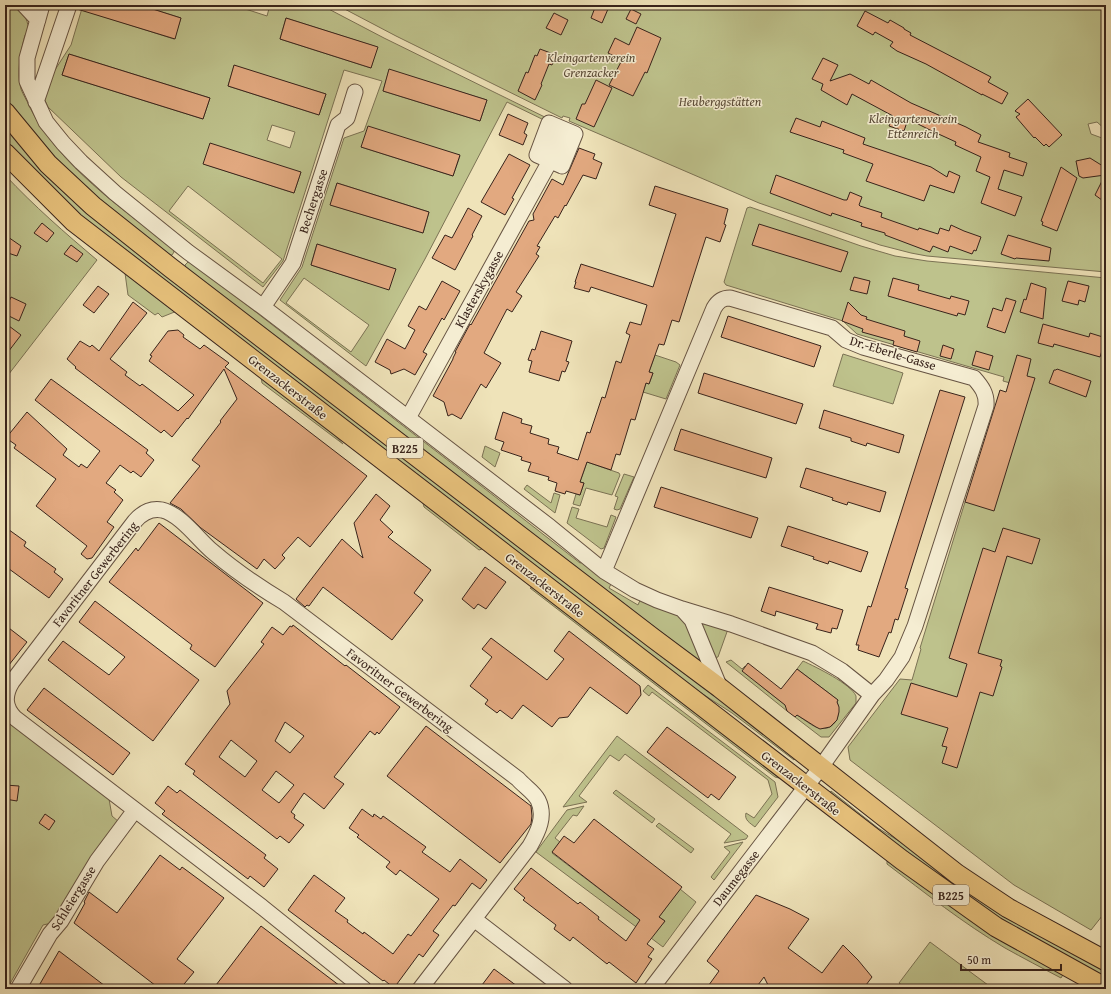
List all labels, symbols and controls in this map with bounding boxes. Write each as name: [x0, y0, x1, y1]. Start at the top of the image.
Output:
park label: Kleingartenverein Grenzacker: [546, 48, 636, 82]
park label: Heuberggstätten: [678, 92, 762, 111]
park label: Kleingartenverein Ettenreich: [868, 109, 958, 143]
street label: Bechergasse: [294, 166, 332, 236]
street label: Klasterskygasse: [450, 247, 508, 331]
street label: Dr.-Eberle-Gasse: [848, 331, 938, 375]
street label: Grenzackerstraße: [244, 350, 332, 424]
road number: B225: [387, 438, 423, 458]
street label: Favoritner Gewerbering: [48, 517, 143, 631]
street label: Grenzackerstraße: [501, 548, 589, 622]
street label: Favoritner Gewerbering: [343, 643, 458, 737]
street label: Grenzackerstraße: [757, 746, 845, 820]
street label: Daumegasse: [708, 846, 764, 910]
street label: Schleiergasse: [46, 862, 100, 934]
road number: B225: [933, 885, 969, 905]
scale bar: [961, 946, 1061, 972]
text: 50 m: [967, 951, 991, 968]

